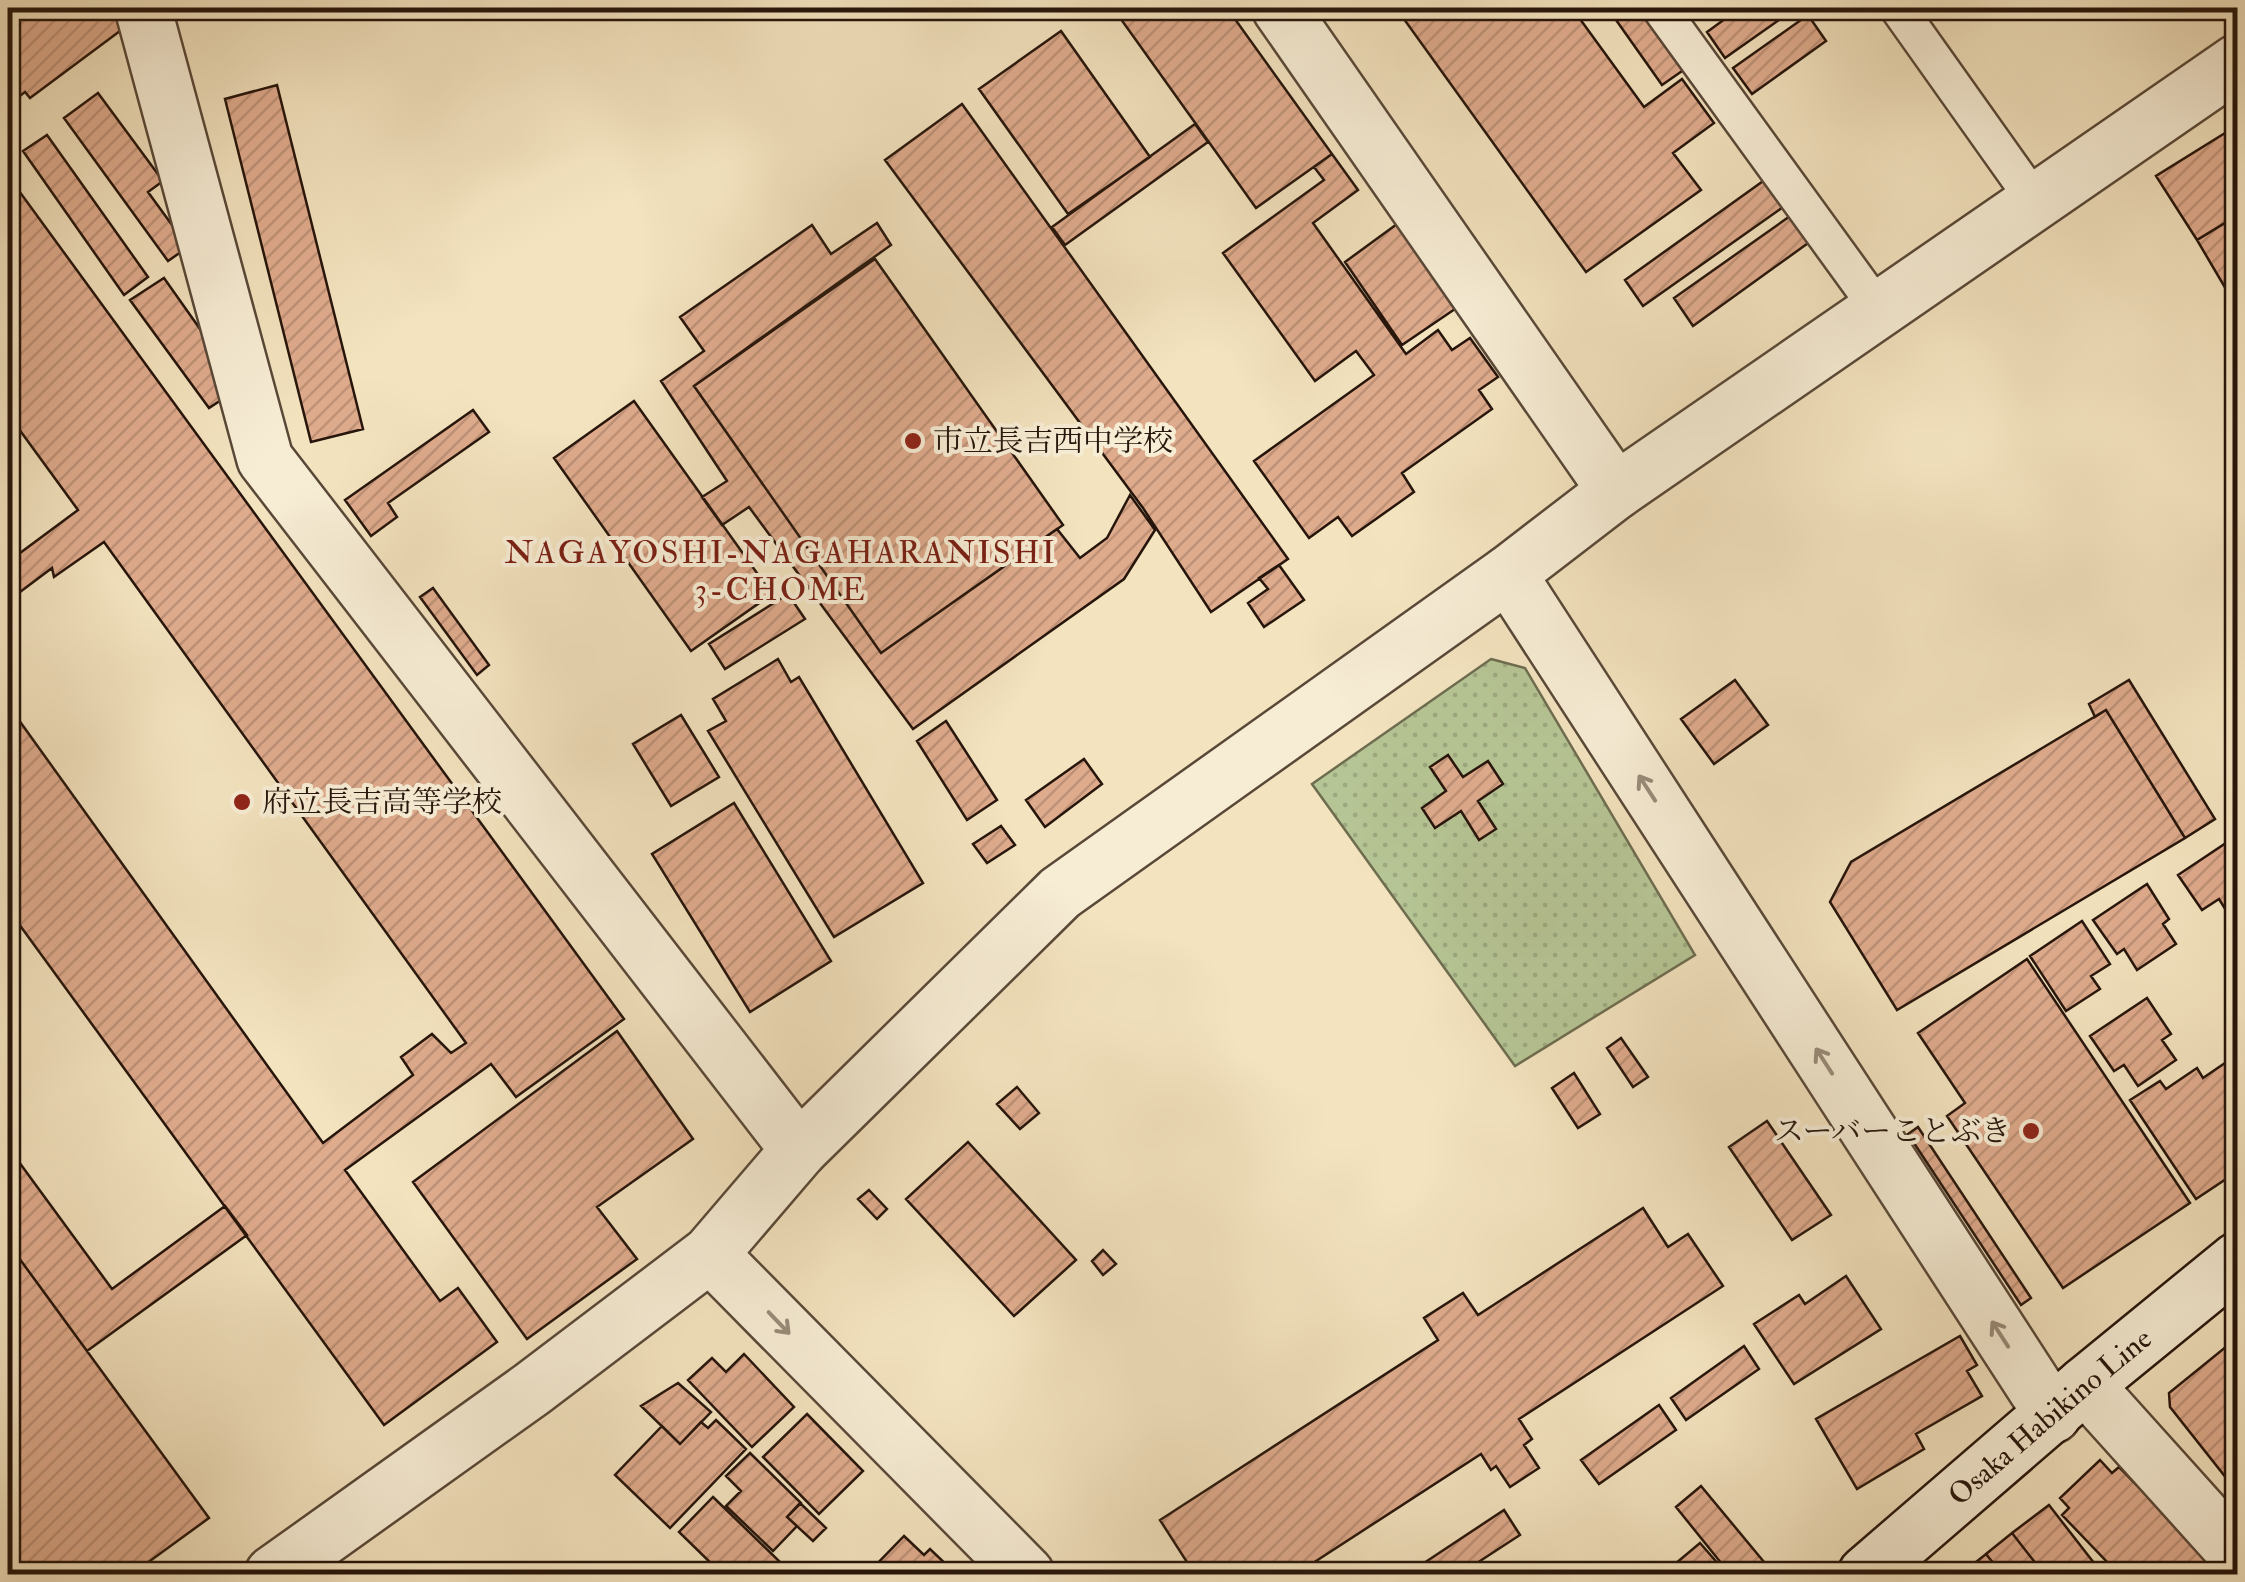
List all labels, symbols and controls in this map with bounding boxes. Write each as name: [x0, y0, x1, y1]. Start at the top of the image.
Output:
place label: 市立長吉西中学校: [933, 423, 1173, 460]
marker: 市立長吉西中学校: [902, 430, 924, 452]
district label: NAGAYOSHI-NAGAHARANISHI 3-CHOME: [505, 533, 1057, 610]
one-way arrow: [1636, 774, 1657, 803]
place label: 府立長吉高等学校: [262, 784, 502, 821]
marker: 府立長吉高等学校: [231, 791, 253, 813]
one-way arrow: [1813, 1047, 1834, 1076]
place label: スーバーことぶき: [1774, 1113, 2011, 1150]
marker: スーバーことぶき: [2020, 1120, 2042, 1142]
one-way arrow: [767, 1310, 791, 1334]
street label: Osaka Habikino Line: [1941, 1320, 2159, 1514]
one-way arrow: [1990, 1320, 2011, 1348]

